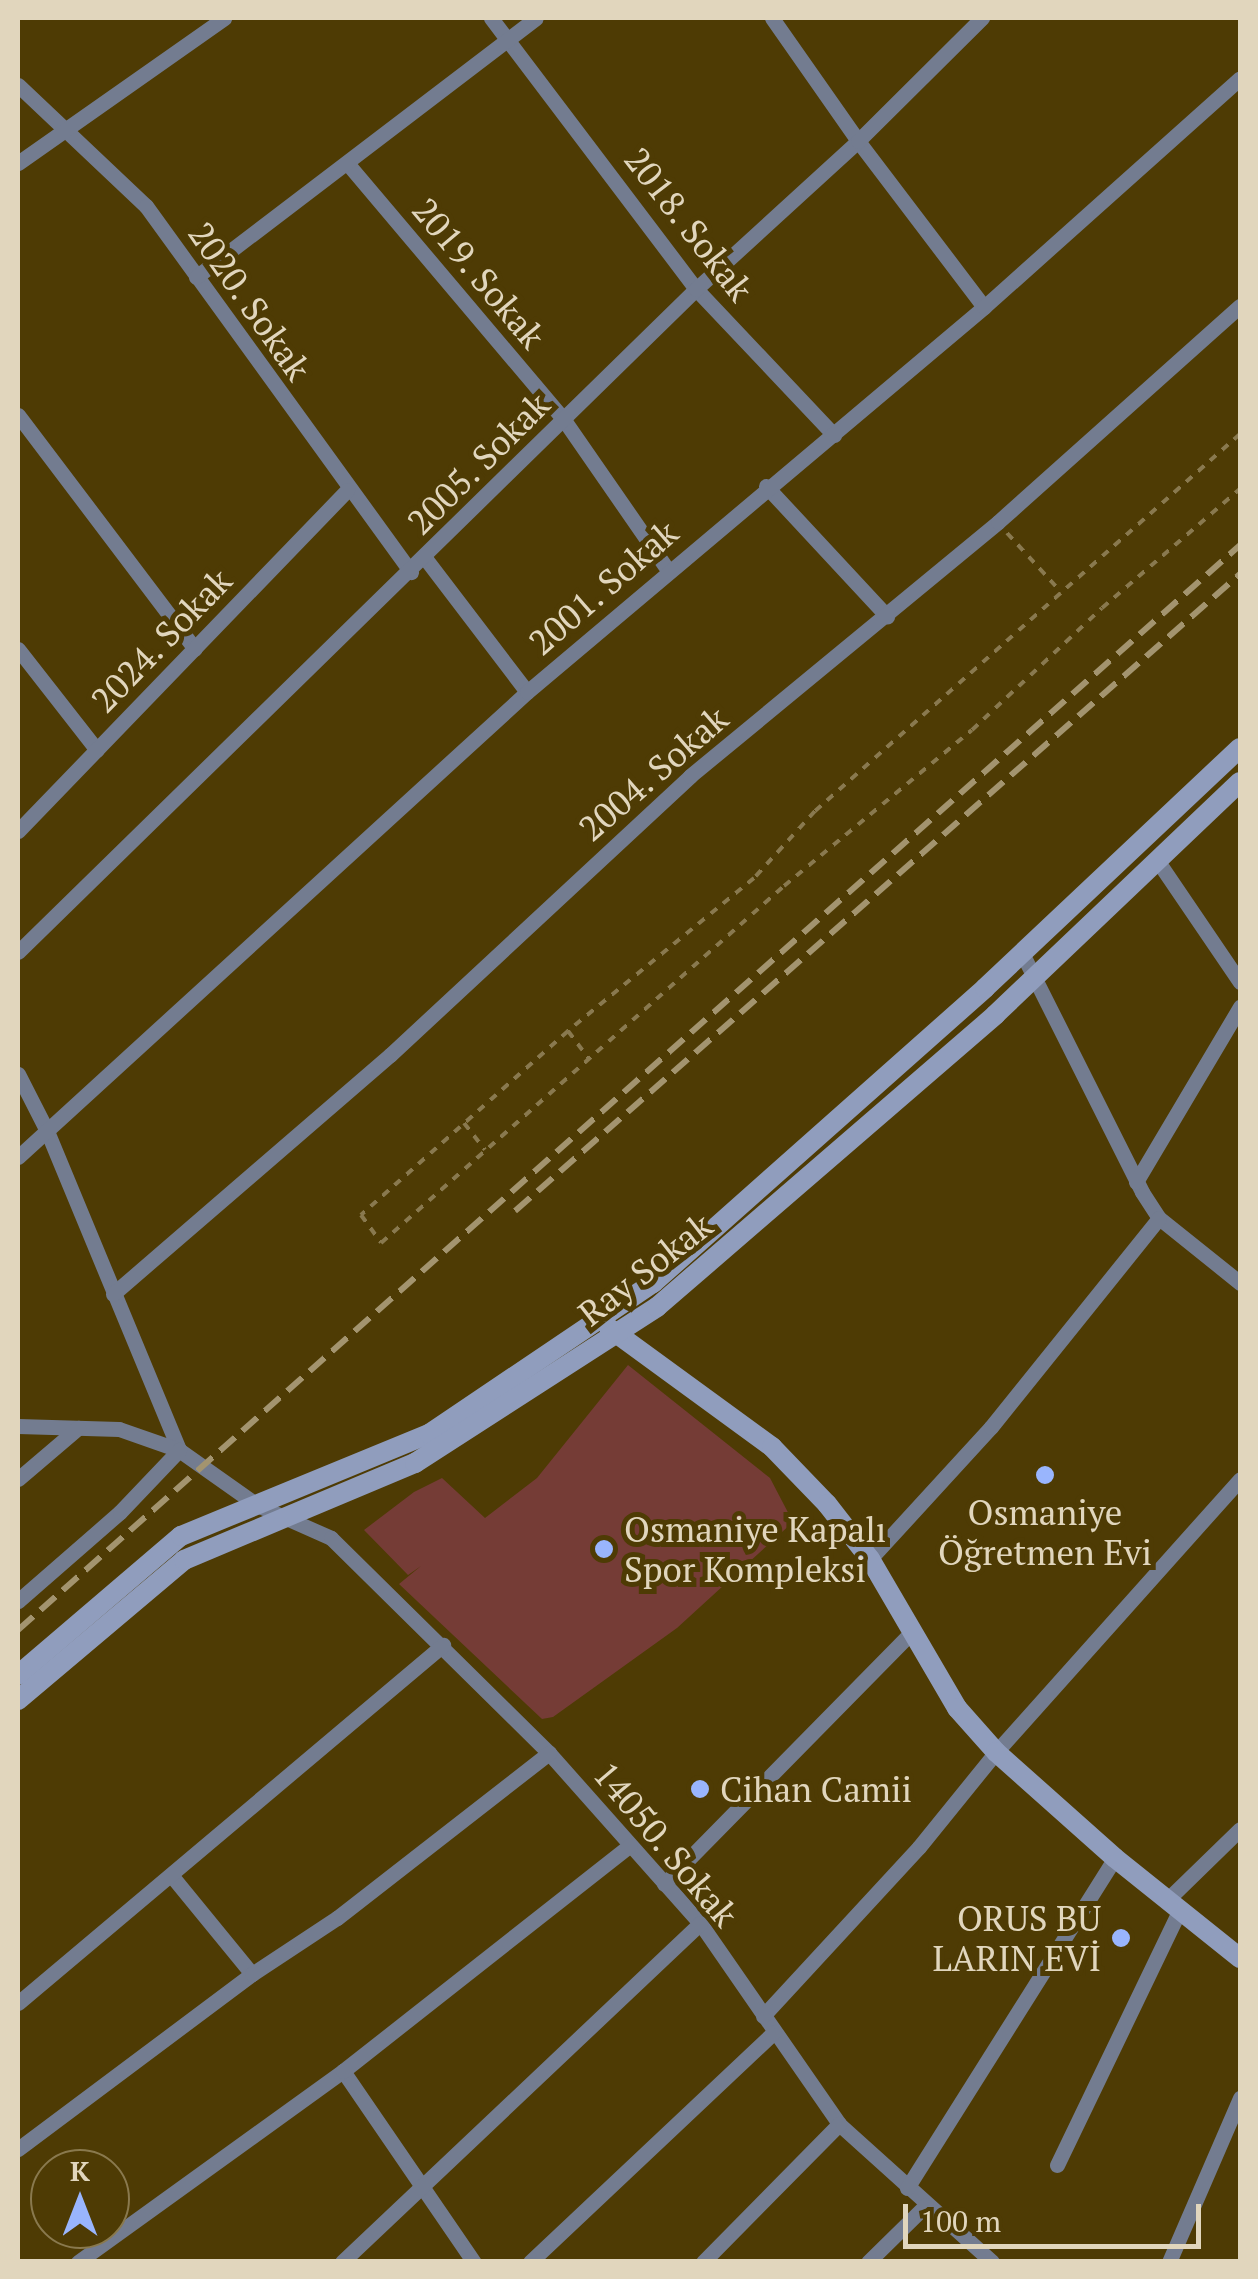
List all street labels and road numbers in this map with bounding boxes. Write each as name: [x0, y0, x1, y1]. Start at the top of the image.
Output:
street label: 2018. Sokak: [616, 138, 762, 310]
street label: 2019. Sokak: [404, 189, 554, 357]
street label: 2020. Sokak: [180, 213, 320, 389]
street label: 2005. Sokak: [398, 383, 558, 543]
street label: 2001. Sokak: [519, 511, 687, 663]
street label: 2024. Sokak: [82, 559, 240, 721]
street label: 2004. Sokak: [569, 697, 737, 849]
street label: Ray Sokak: [570, 1204, 720, 1334]
street label: 14050. Sokak: [585, 1753, 747, 1935]

